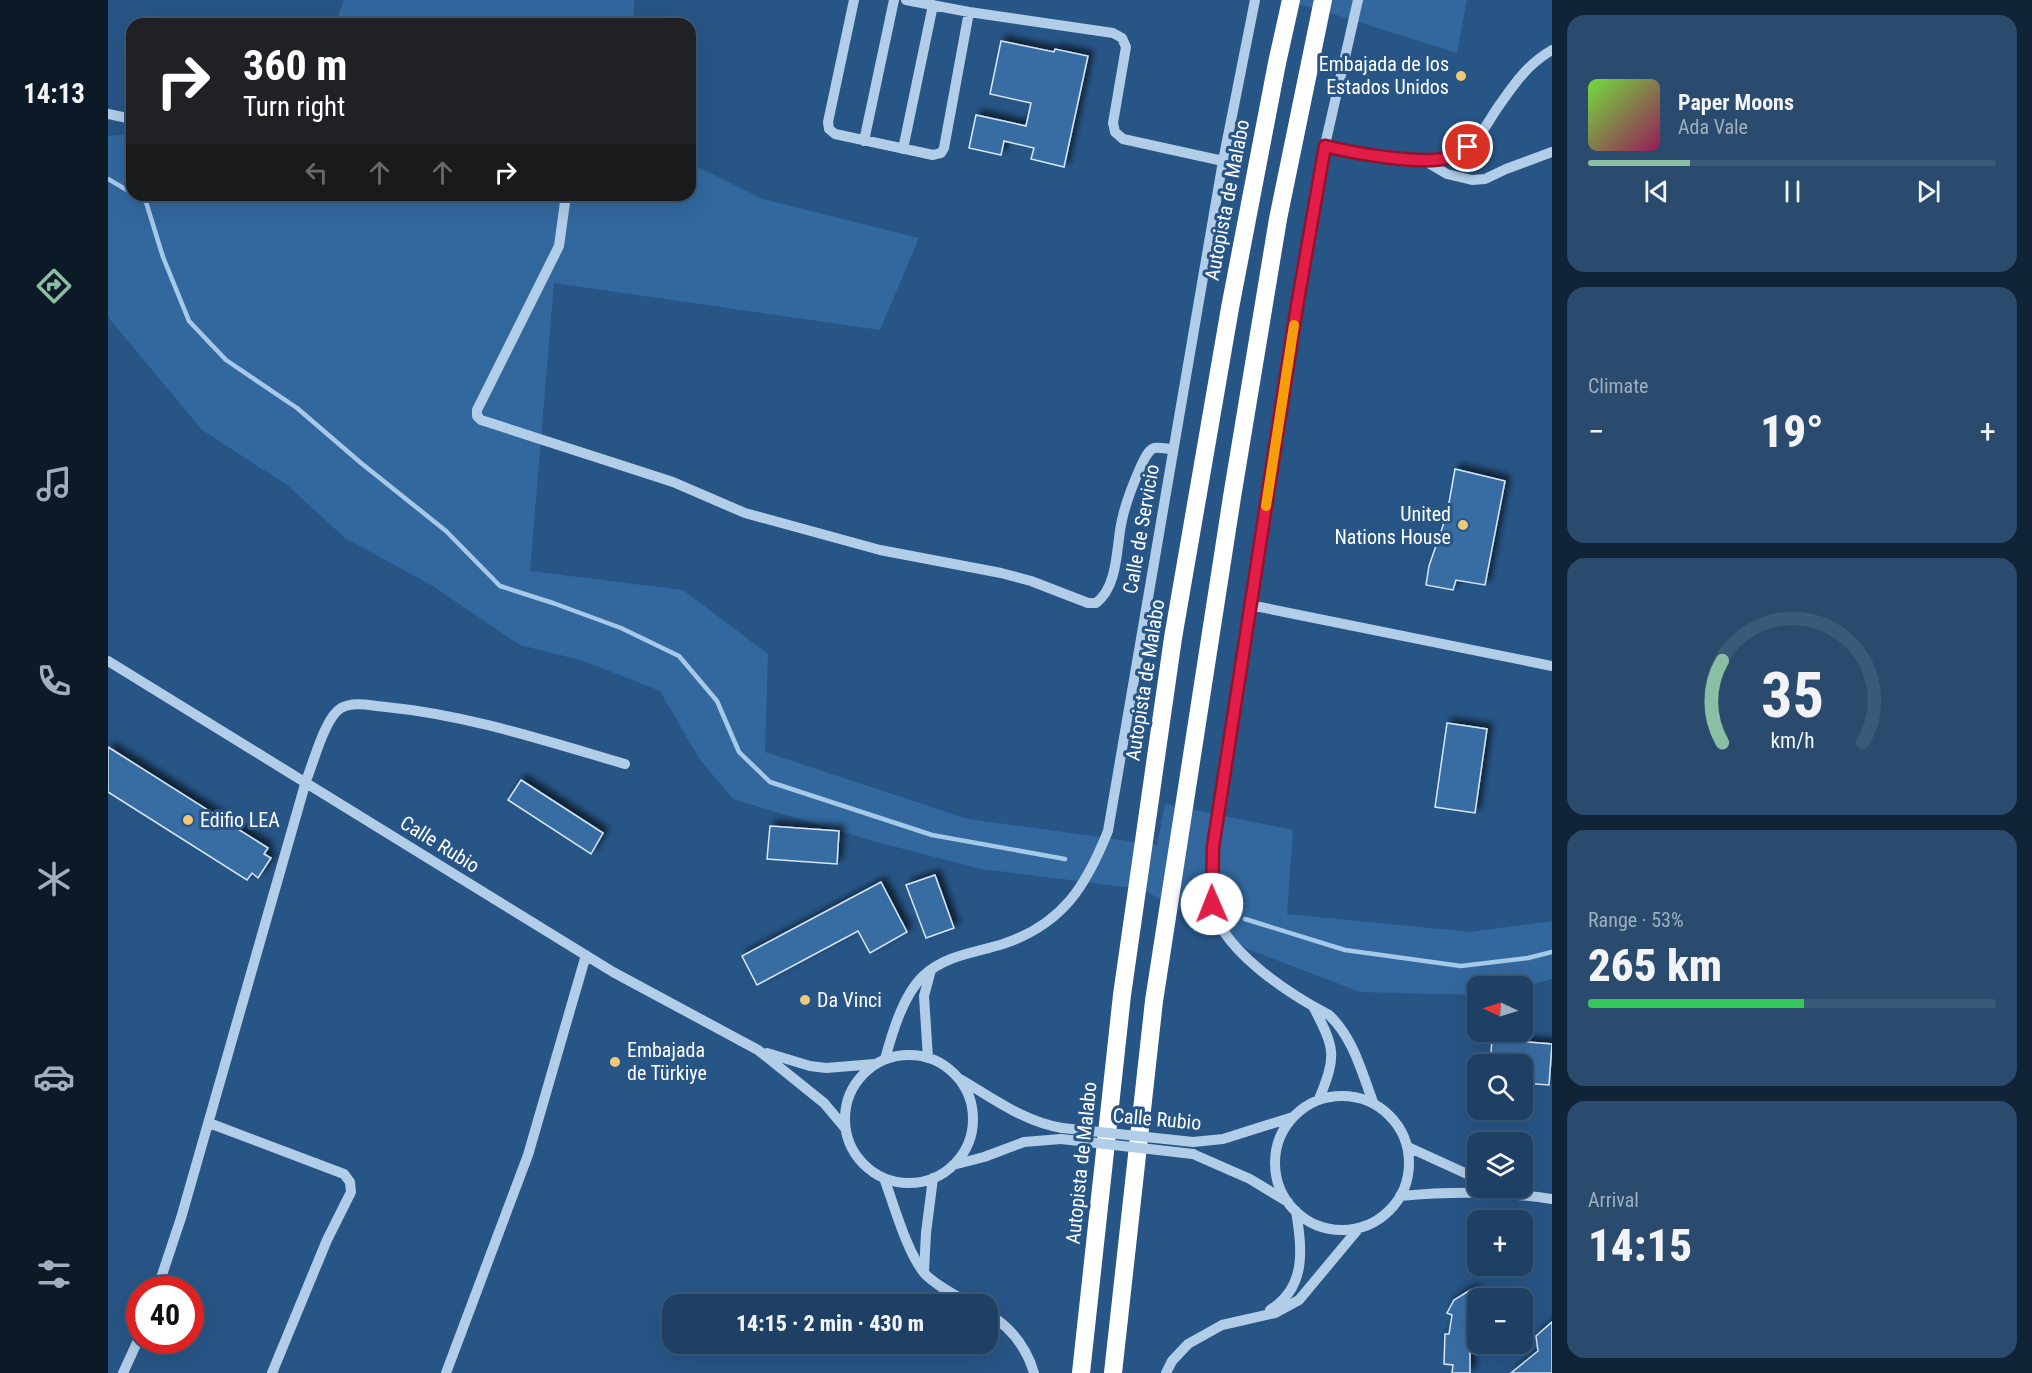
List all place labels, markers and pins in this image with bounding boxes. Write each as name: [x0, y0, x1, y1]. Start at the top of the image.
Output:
place label: Embajada de los Estados Unidos: [1319, 52, 1449, 99]
marker: Embajada de los Estados Unidos: [1454, 69, 1468, 83]
pin: [1442, 121, 1493, 172]
place label: United Nations House: [1334, 502, 1451, 549]
marker: United Nations House: [1456, 518, 1470, 532]
place label: Edifio LEA: [200, 808, 280, 832]
marker: Edifio LEA: [181, 813, 195, 827]
place label: Da Vinci: [817, 988, 882, 1012]
marker: Da Vinci: [798, 993, 812, 1007]
place label: Embajada de Türkiye: [627, 1038, 707, 1085]
marker: Embajada de Türkiye: [608, 1055, 622, 1069]

